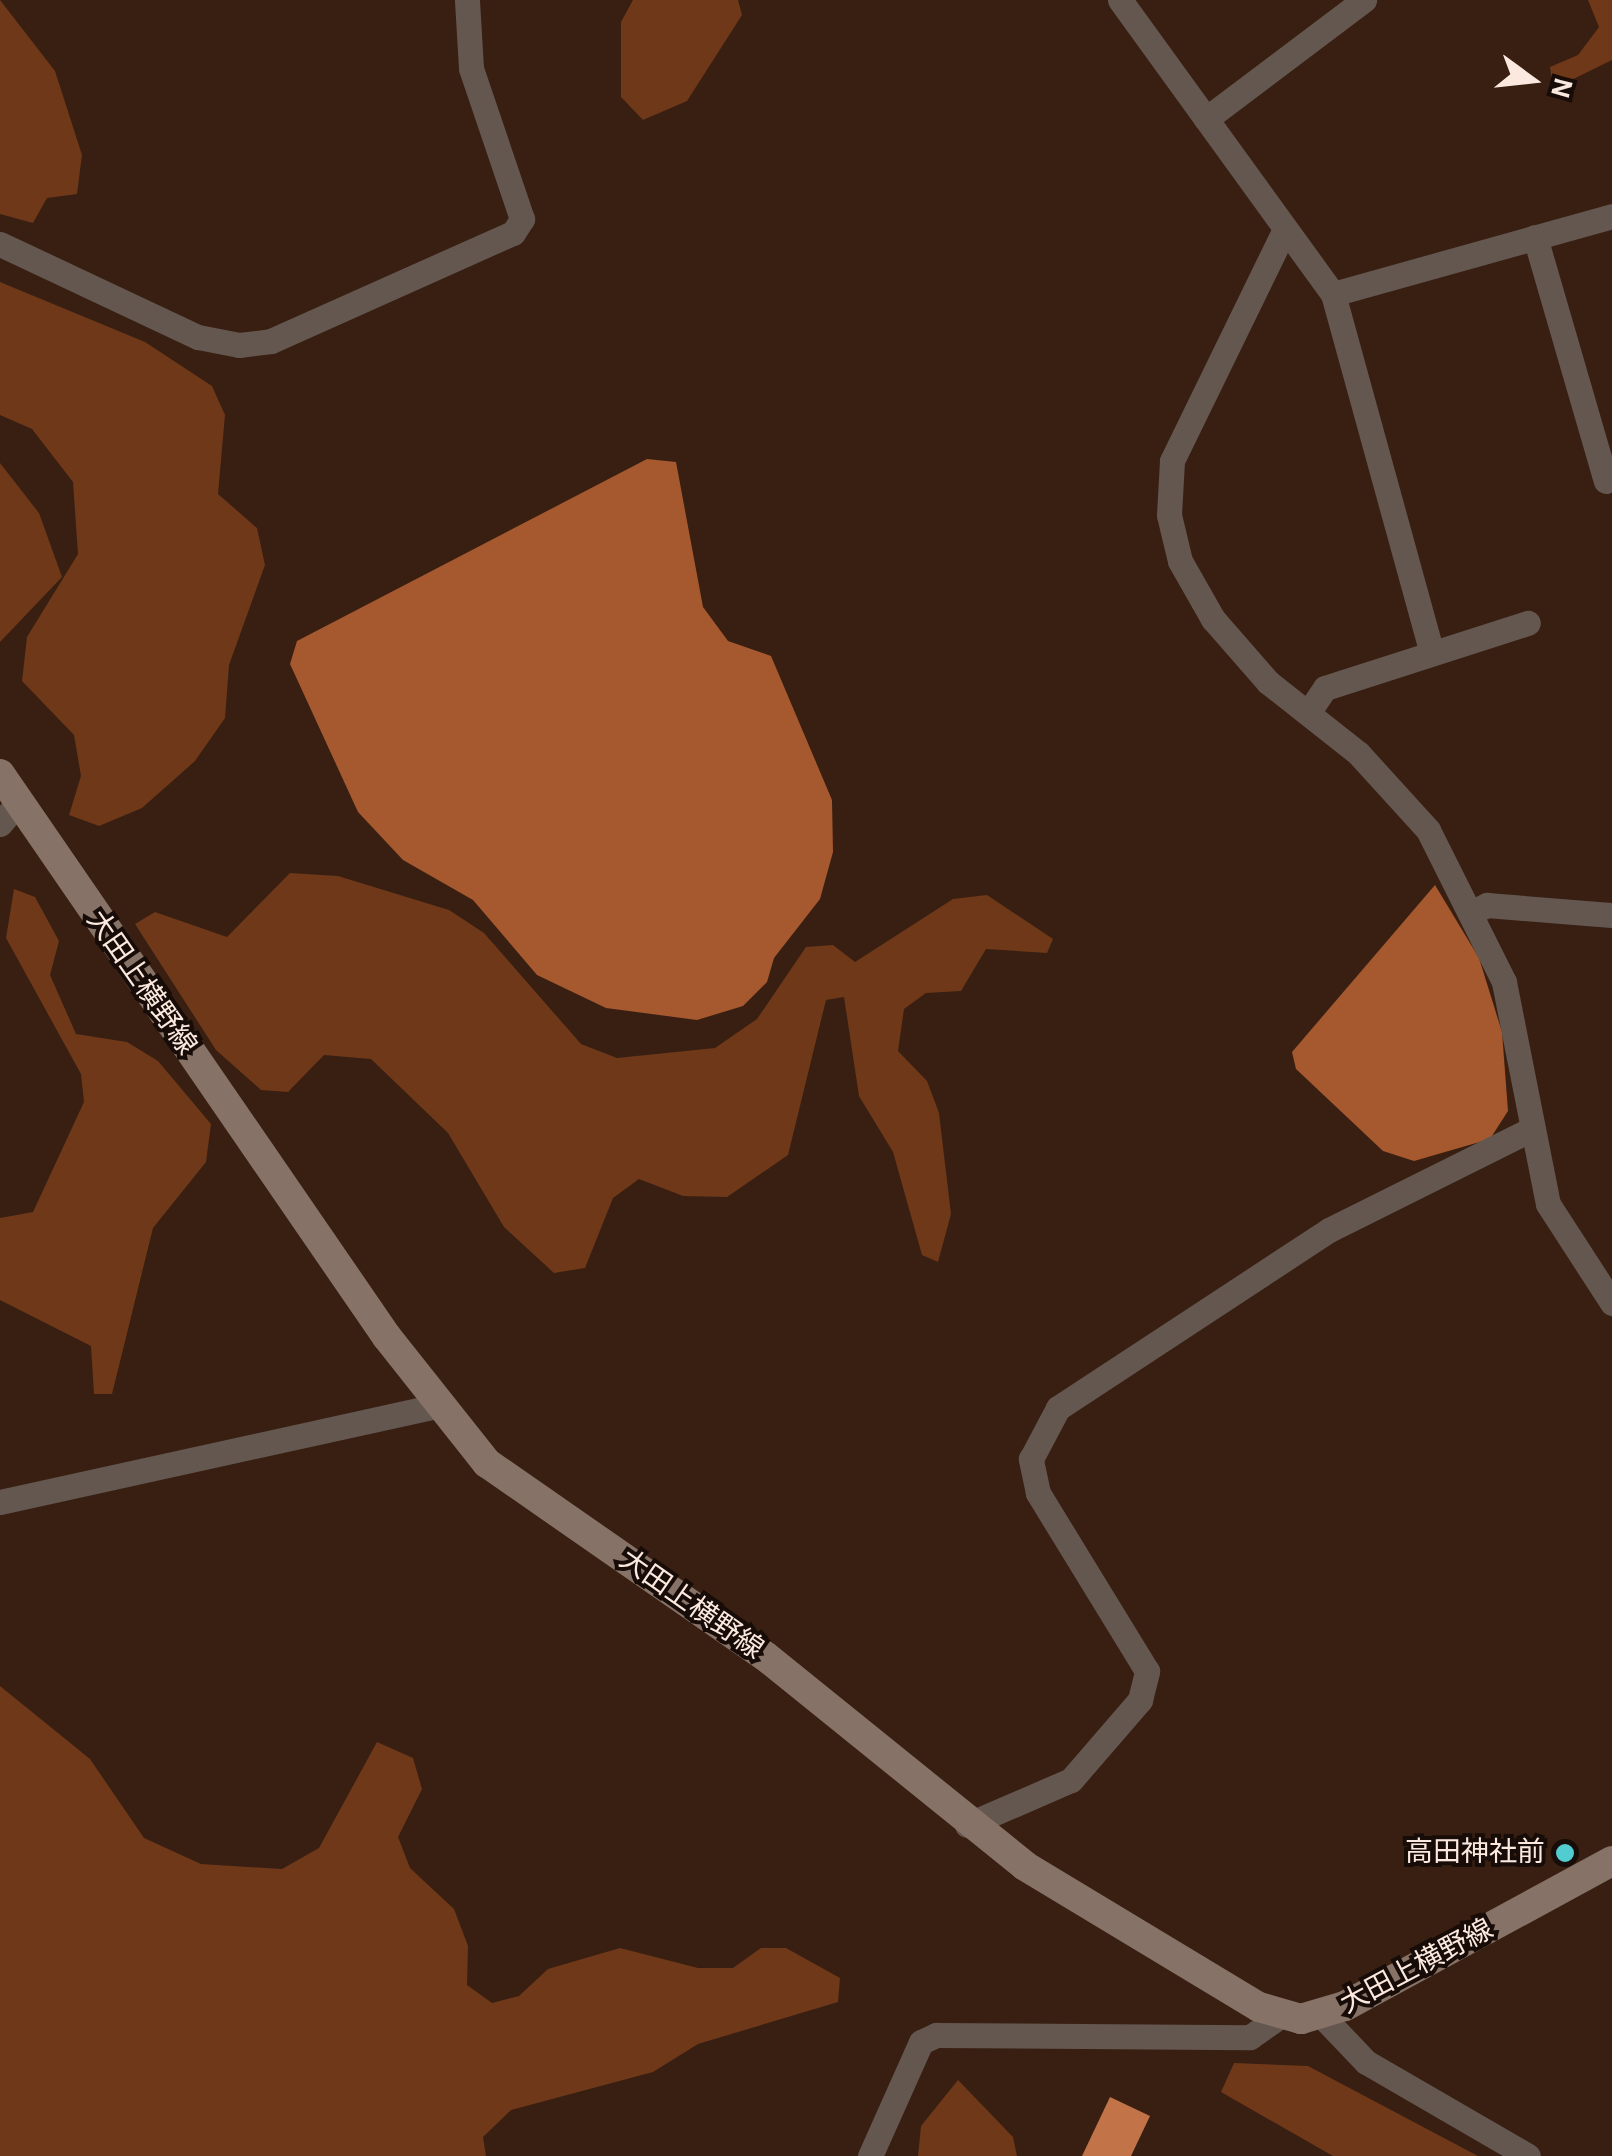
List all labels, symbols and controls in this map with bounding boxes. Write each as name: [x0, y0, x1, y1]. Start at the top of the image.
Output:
north arrow: [1482, 30, 1582, 130]
text: N: [1545, 75, 1577, 101]
street label: 大田上横野線: [79, 905, 203, 1061]
street label: 大田上横野線: [613, 1543, 769, 1667]
place label: 高田神社前: [1405, 1836, 1545, 1870]
marker: 高田神社前: [1554, 1842, 1576, 1864]
street label: 大田上横野線: [1335, 1913, 1499, 2021]

